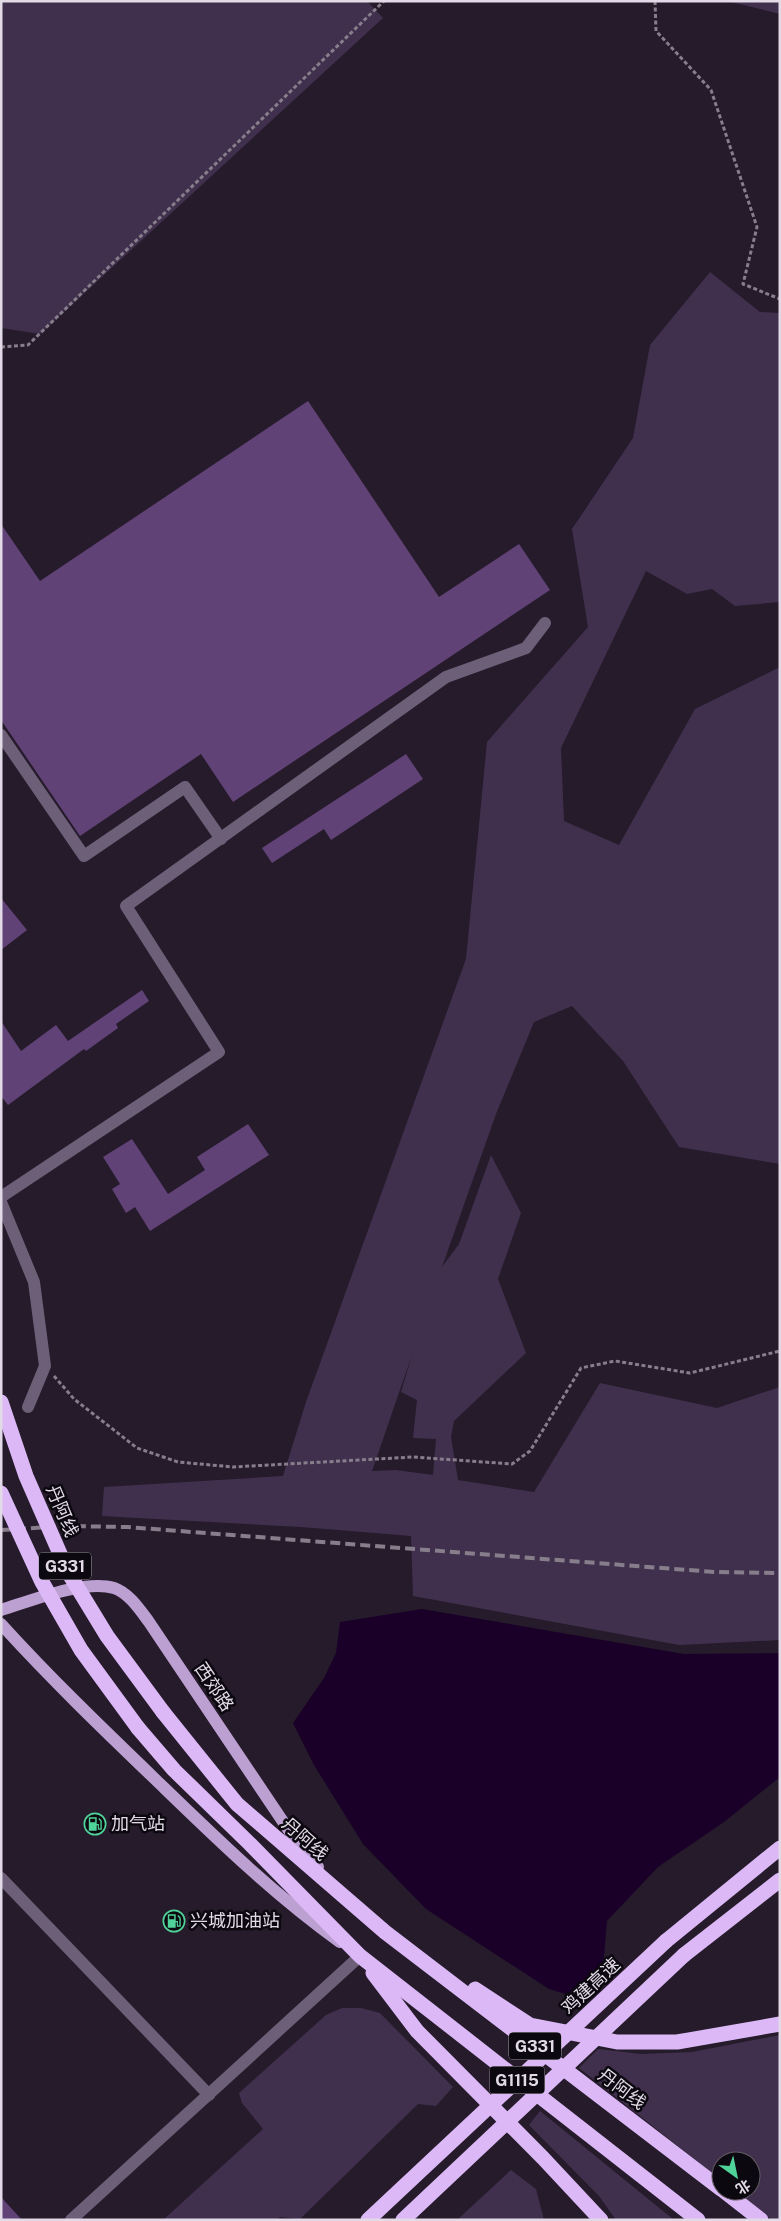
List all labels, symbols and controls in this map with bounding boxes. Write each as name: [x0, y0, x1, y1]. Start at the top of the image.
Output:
street label: 丹阿线: [42, 1482, 83, 1540]
road number: G331: [39, 1552, 91, 1580]
street label: 西郊路: [191, 1658, 238, 1715]
fuel station icon: 加气站: [83, 1812, 107, 1836]
place label: 加气站: [111, 1813, 165, 1834]
street label: 丹阿线: [278, 1813, 333, 1864]
fuel station icon: 兴城加油站: [162, 1909, 186, 1933]
place label: 兴城加油站: [190, 1910, 280, 1931]
street label: 鸡建高速: [557, 1953, 624, 2018]
road number: G331: [509, 2032, 561, 2060]
street label: 丹阿线: [594, 2064, 650, 2113]
road number: G1115: [490, 2066, 544, 2094]
north arrow: [711, 2151, 761, 2201]
text: 北: [733, 2176, 753, 2197]

